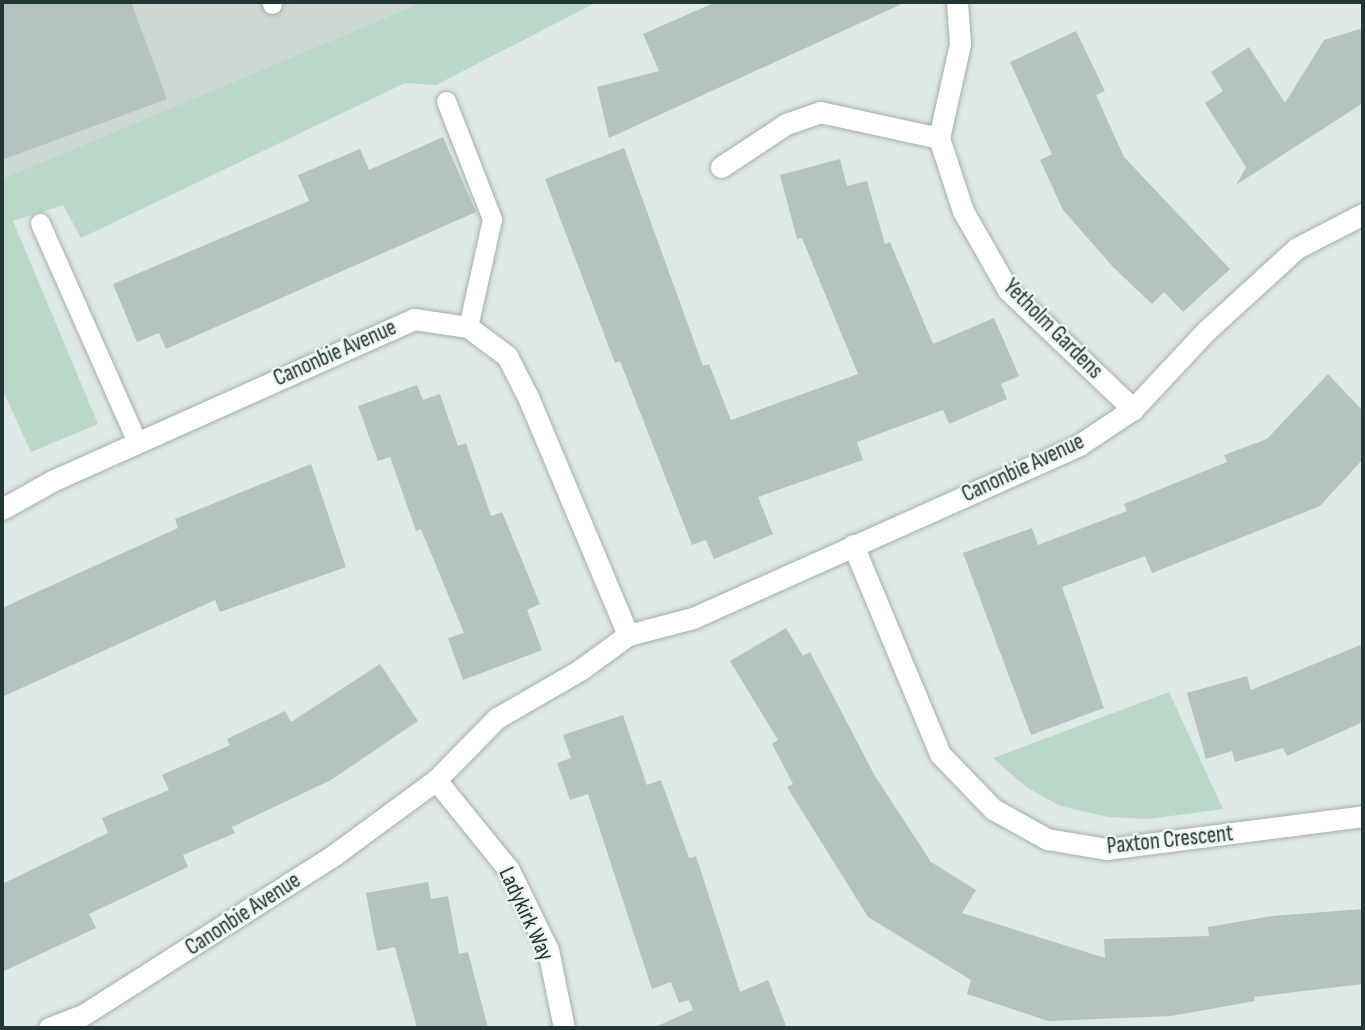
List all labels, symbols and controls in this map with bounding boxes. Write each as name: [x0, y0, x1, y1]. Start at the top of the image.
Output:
street label: Yetholm Gardens: [997, 273, 1109, 385]
street label: Canonbie Avenue: [269, 314, 401, 392]
street label: Canonbie Avenue: [957, 428, 1089, 508]
street label: Paxton Crescent: [1105, 820, 1235, 860]
street label: Ladykirk Way: [492, 863, 560, 965]
street label: Canonbie Avenue: [180, 867, 306, 961]

